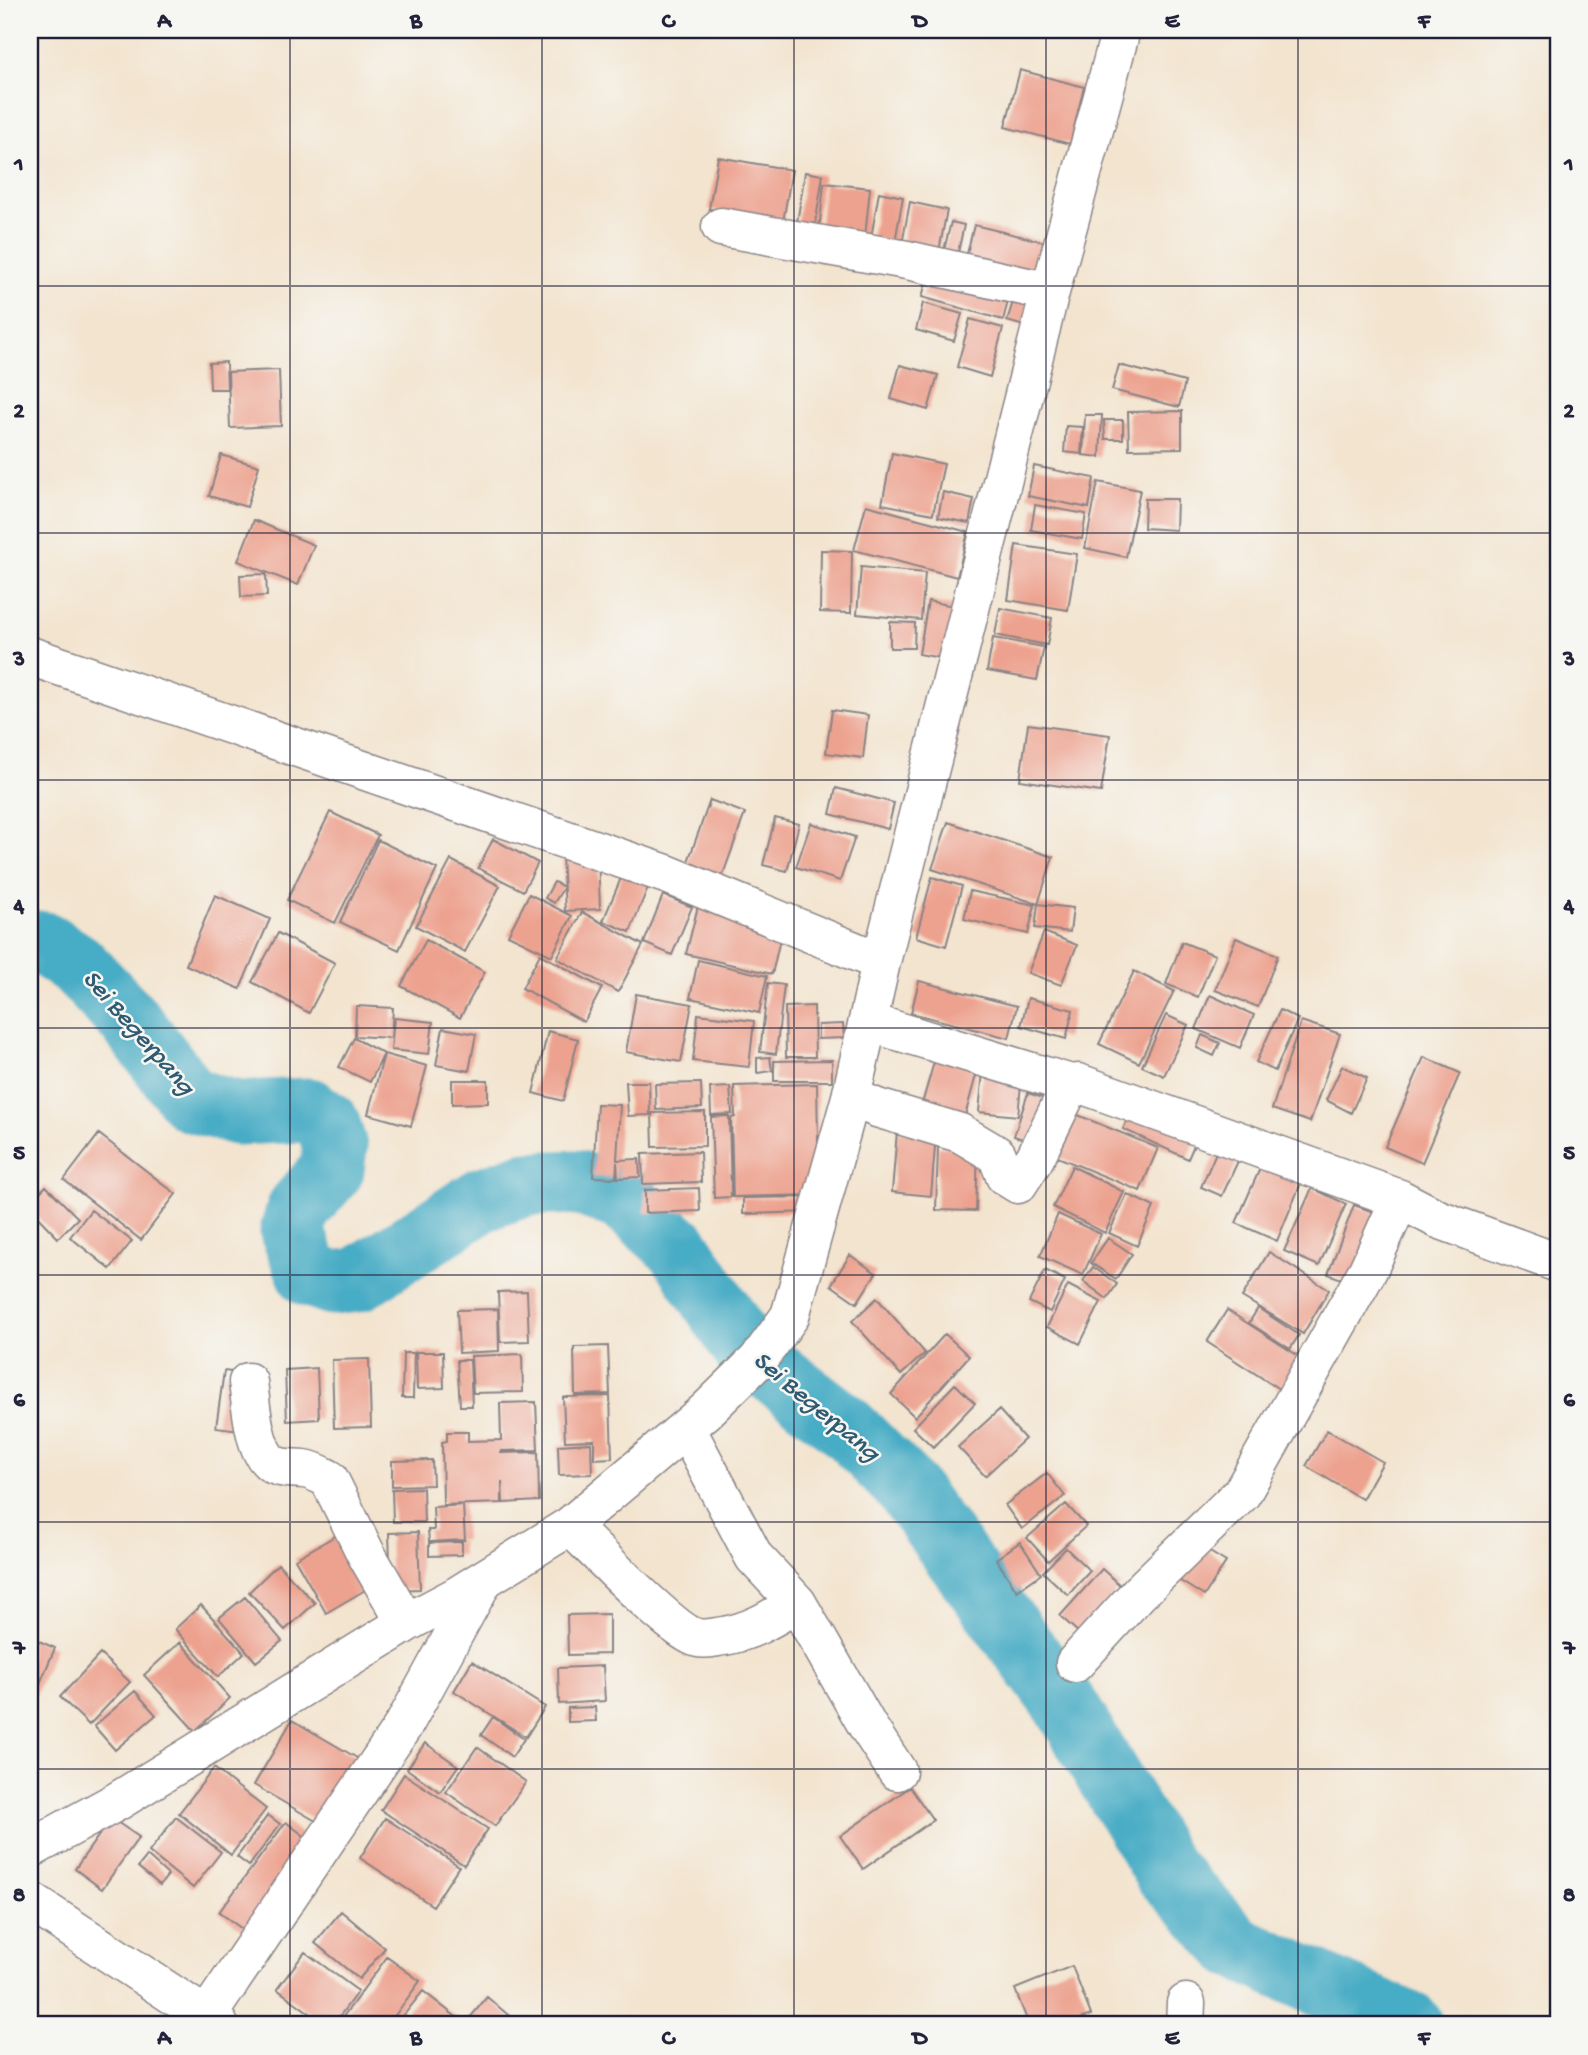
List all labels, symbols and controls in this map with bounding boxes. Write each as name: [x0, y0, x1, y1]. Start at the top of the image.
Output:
text: A: [156, 9, 172, 36]
text: B: [409, 9, 423, 36]
text: C: [662, 9, 677, 36]
text: D: [911, 9, 929, 36]
text: E: [1165, 9, 1181, 36]
text: F: [1417, 9, 1432, 36]
text: 1: [13, 152, 24, 179]
text: 1: [1563, 152, 1574, 179]
text: 2: [13, 399, 25, 426]
text: 2: [1563, 399, 1575, 426]
text: 3: [12, 647, 25, 674]
text: 3: [1562, 647, 1575, 674]
text: 4: [13, 894, 25, 921]
text: 4: [1563, 894, 1575, 921]
water label: Sei Begerpang: [74, 965, 201, 1105]
text: 5: [13, 1141, 25, 1168]
text: 5: [1563, 1141, 1575, 1168]
water label: Sei Begerpang: [745, 1346, 886, 1471]
text: 6: [13, 1388, 26, 1415]
text: 6: [1563, 1388, 1576, 1415]
text: 7: [12, 1636, 26, 1663]
text: 7: [1562, 1636, 1576, 1663]
text: 8: [13, 1883, 26, 1910]
text: 8: [1563, 1883, 1576, 1910]
text: A: [156, 2026, 172, 2053]
text: B: [409, 2026, 423, 2053]
text: C: [662, 2026, 677, 2053]
text: D: [911, 2026, 929, 2053]
text: E: [1165, 2026, 1181, 2053]
text: F: [1417, 2026, 1432, 2053]

